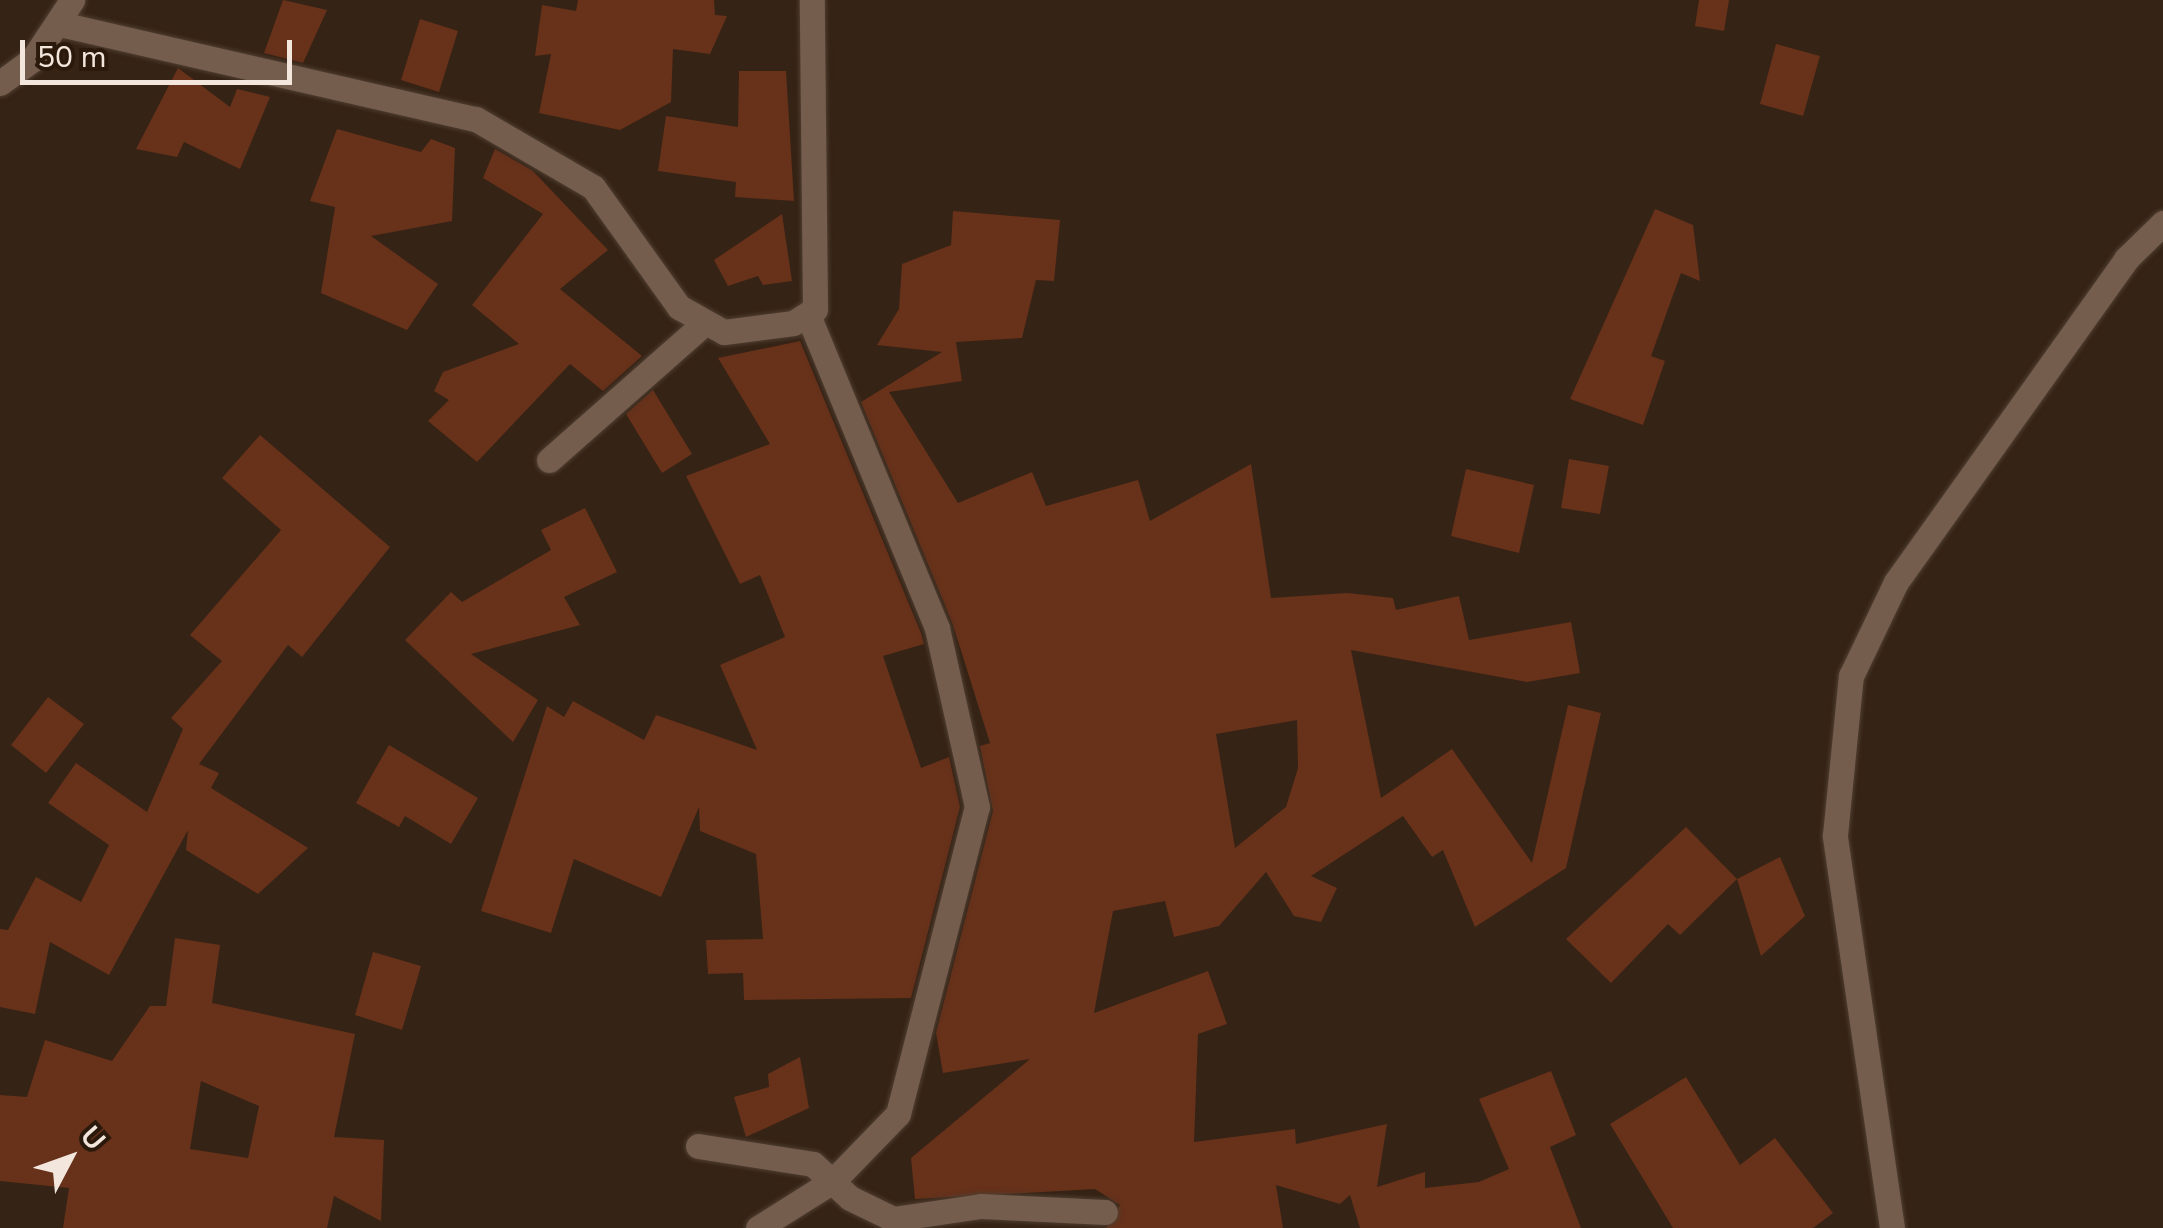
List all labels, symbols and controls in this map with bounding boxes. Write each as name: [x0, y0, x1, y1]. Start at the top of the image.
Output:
scale bar: [25, 20, 298, 82]
text: 50 m: [37, 37, 106, 78]
north arrow: [20, 1108, 120, 1208]
text: U: [72, 1118, 114, 1159]

